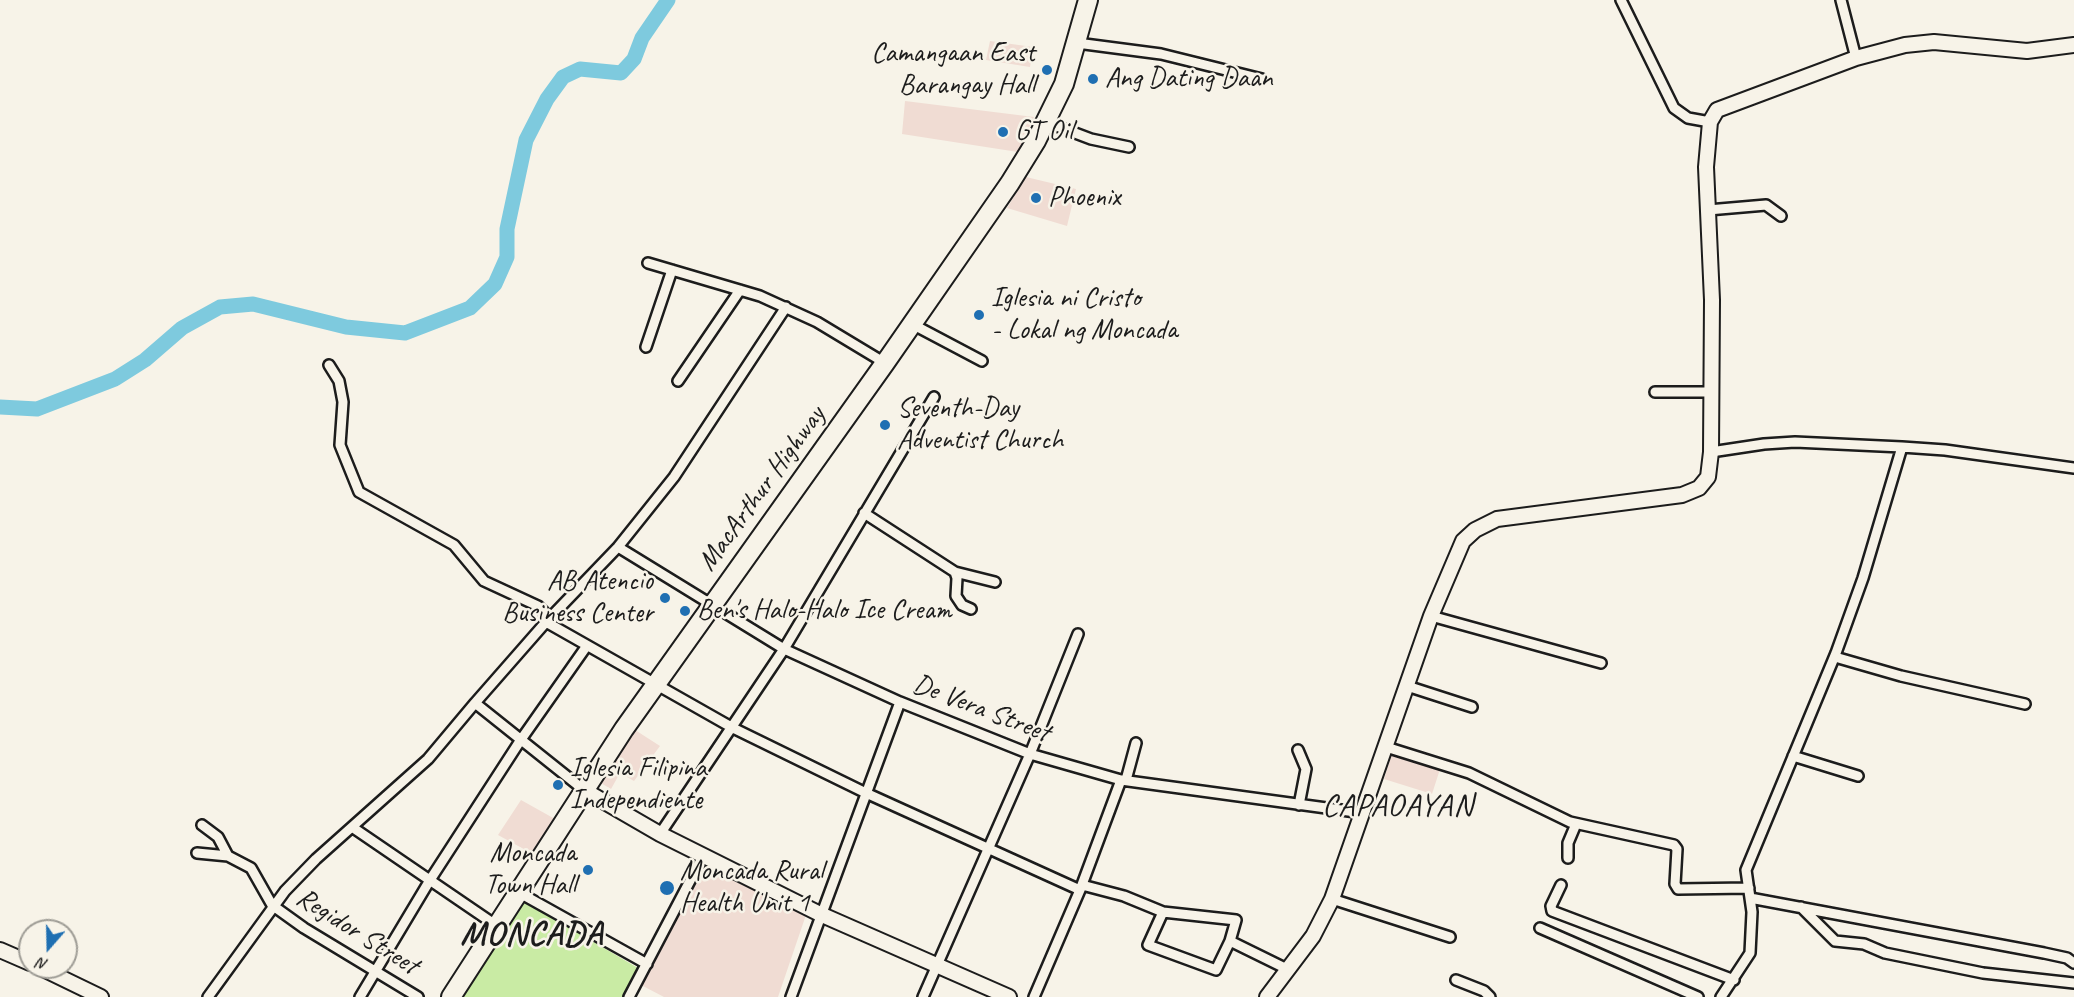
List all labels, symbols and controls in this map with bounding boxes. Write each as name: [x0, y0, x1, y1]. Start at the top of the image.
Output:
place label: Camangaan East Barangay Hall: [871, 37, 1035, 103]
place label: Ang Dating Daan: [1105, 62, 1273, 96]
marker: Camangaan East Barangay Hall: [1040, 63, 1054, 77]
marker: Ang Dating Daan: [1086, 72, 1100, 86]
place label: GT Oil: [1015, 115, 1073, 149]
marker: GT Oil: [996, 125, 1010, 139]
place label: Phoenix: [1048, 181, 1121, 215]
marker: Phoenix: [1029, 191, 1043, 205]
place label: Iglesia ni Cristo - Lokal ng Moncada: [991, 282, 1177, 348]
marker: Iglesia ni Cristo - Lokal ng Moncada: [972, 308, 986, 322]
place label: Seventh-Day Adventist Church: [897, 392, 1063, 458]
street label: MacArthur Highway: [691, 400, 833, 578]
marker: Seventh-Day Adventist Church: [878, 418, 892, 432]
place label: AB Atencio Business Center: [502, 565, 653, 631]
marker: AB Atencio Business Center: [658, 591, 672, 605]
place label: Ben's Halo-Halo Ice Cream: [697, 594, 951, 628]
marker: Ben's Halo-Halo Ice Cream: [678, 604, 692, 618]
street label: De Vera Street: [908, 668, 1054, 750]
place label: Iglesia Filipina Independiente: [570, 752, 707, 818]
marker: Iglesia Filipina Independiente: [551, 778, 565, 792]
district label: CAPAOAYAN: [1321, 788, 1475, 826]
place label: Moncada Town Hall: [485, 837, 576, 903]
place label: Moncada Rural Health Unit 1: [680, 855, 824, 921]
marker: Moncada Town Hall: [581, 863, 595, 877]
marker: Moncada Rural Health Unit 1: [658, 879, 676, 897]
street label: Regidor Street: [290, 881, 424, 983]
district label: MONCADA: [461, 915, 603, 955]
north arrow: [18, 919, 78, 979]
text: N: [34, 953, 51, 975]

